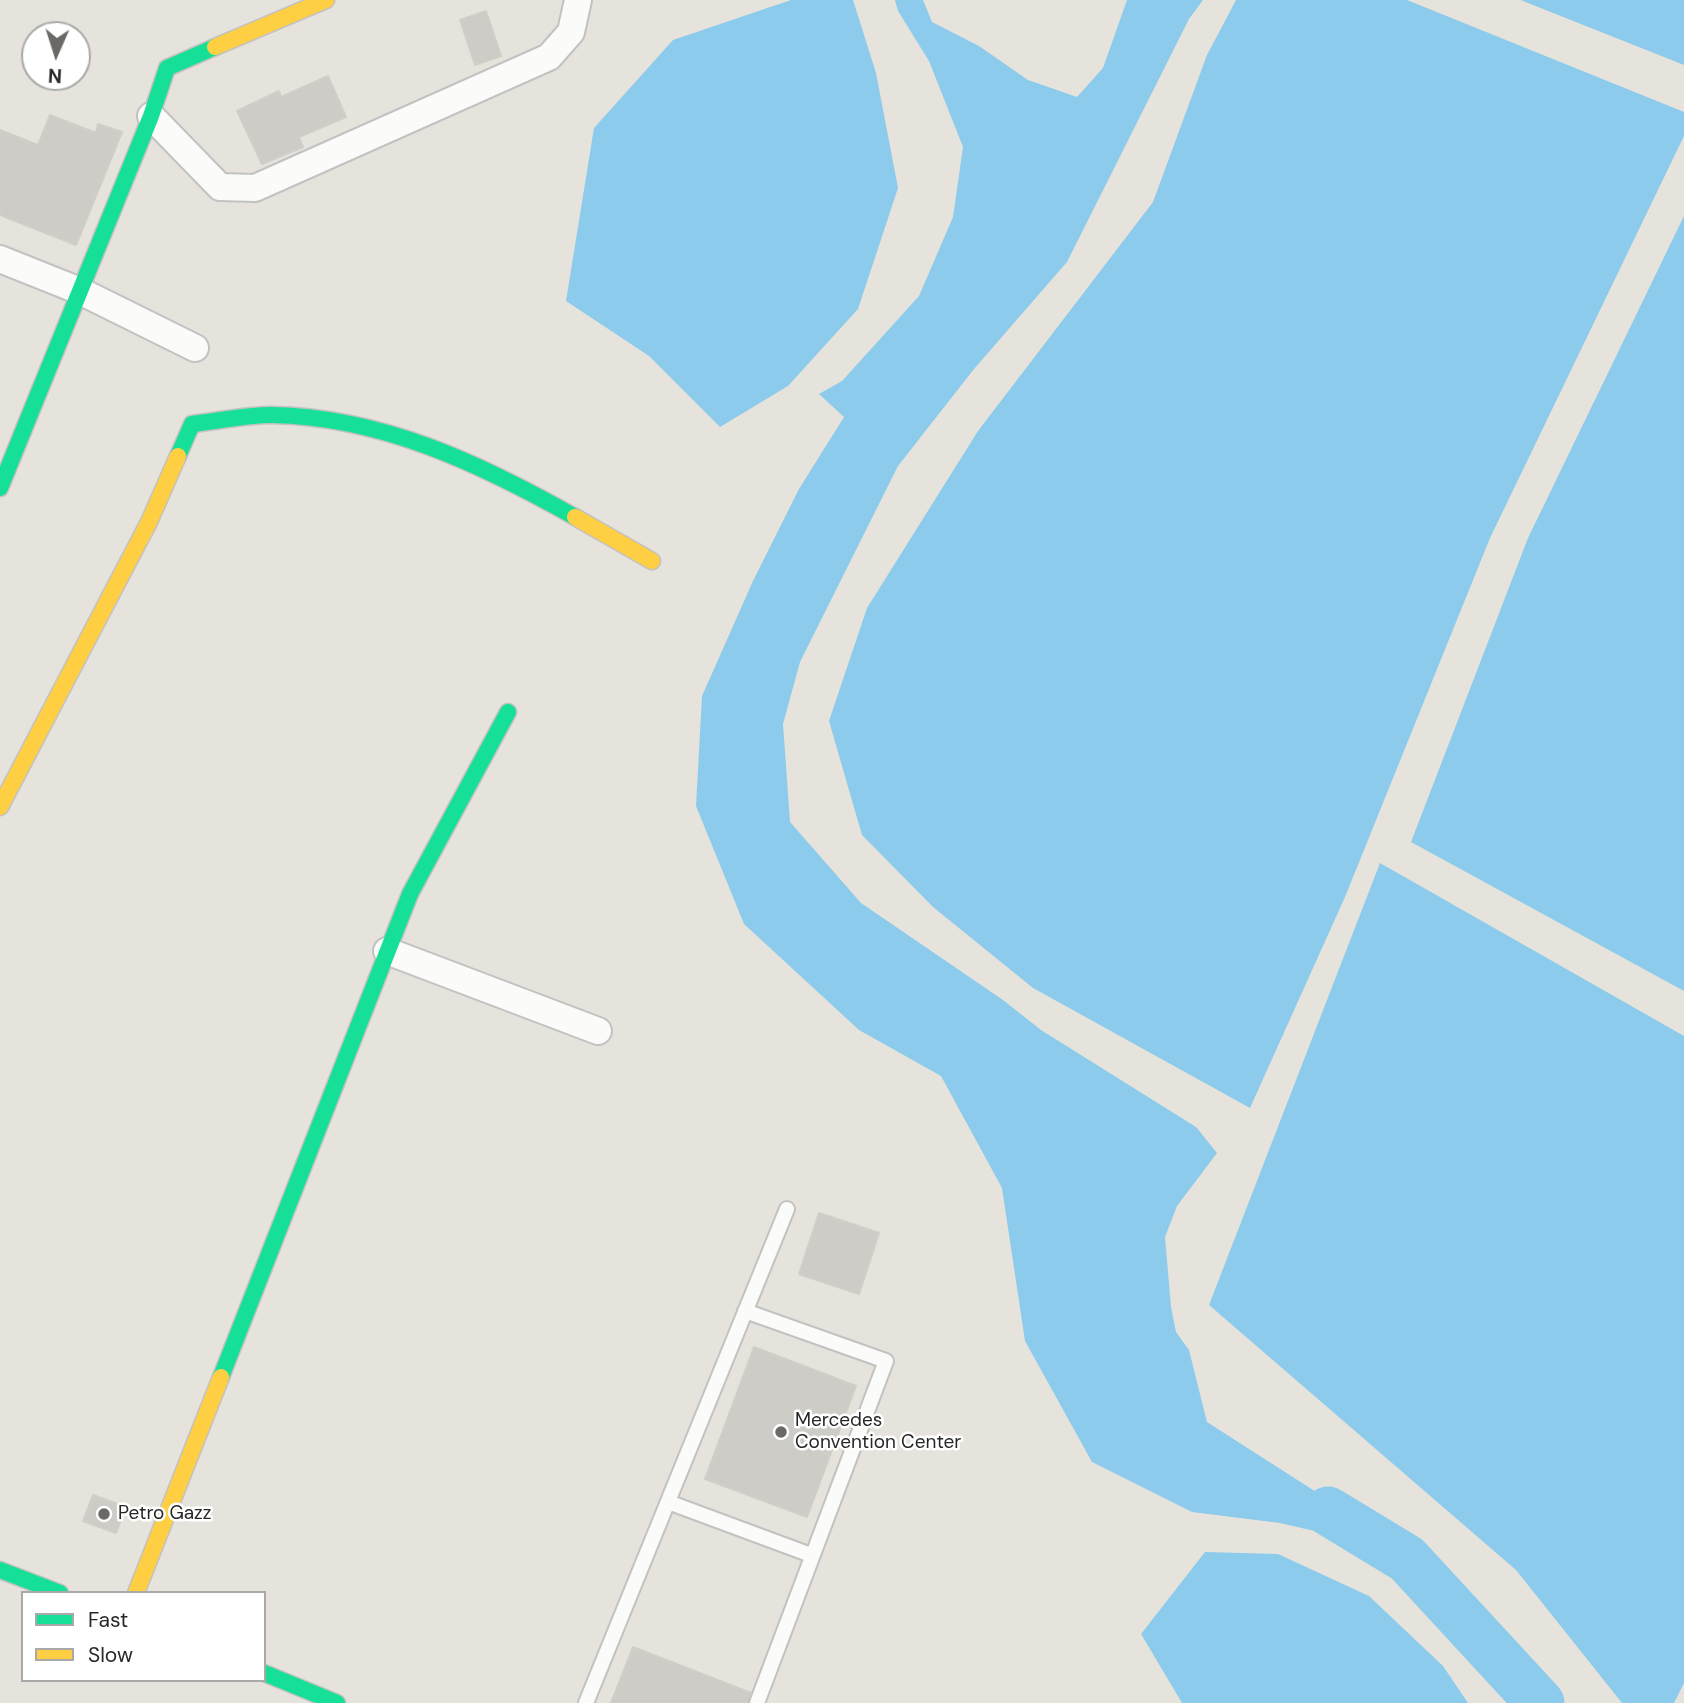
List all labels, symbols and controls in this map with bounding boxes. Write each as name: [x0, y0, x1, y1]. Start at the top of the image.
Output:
north arrow: [21, 21, 91, 91]
text: N: [47, 63, 63, 88]
place label: Mercedes Convention Center: [795, 1410, 961, 1454]
marker: Mercedes Convention Center: [773, 1424, 789, 1440]
place label: Petro Gazz: [118, 1503, 212, 1525]
marker: Petro Gazz: [96, 1506, 112, 1522]
legend: [21, 1591, 266, 1682]
text: Fast: [88, 1606, 128, 1634]
text: Slow: [88, 1641, 133, 1669]

